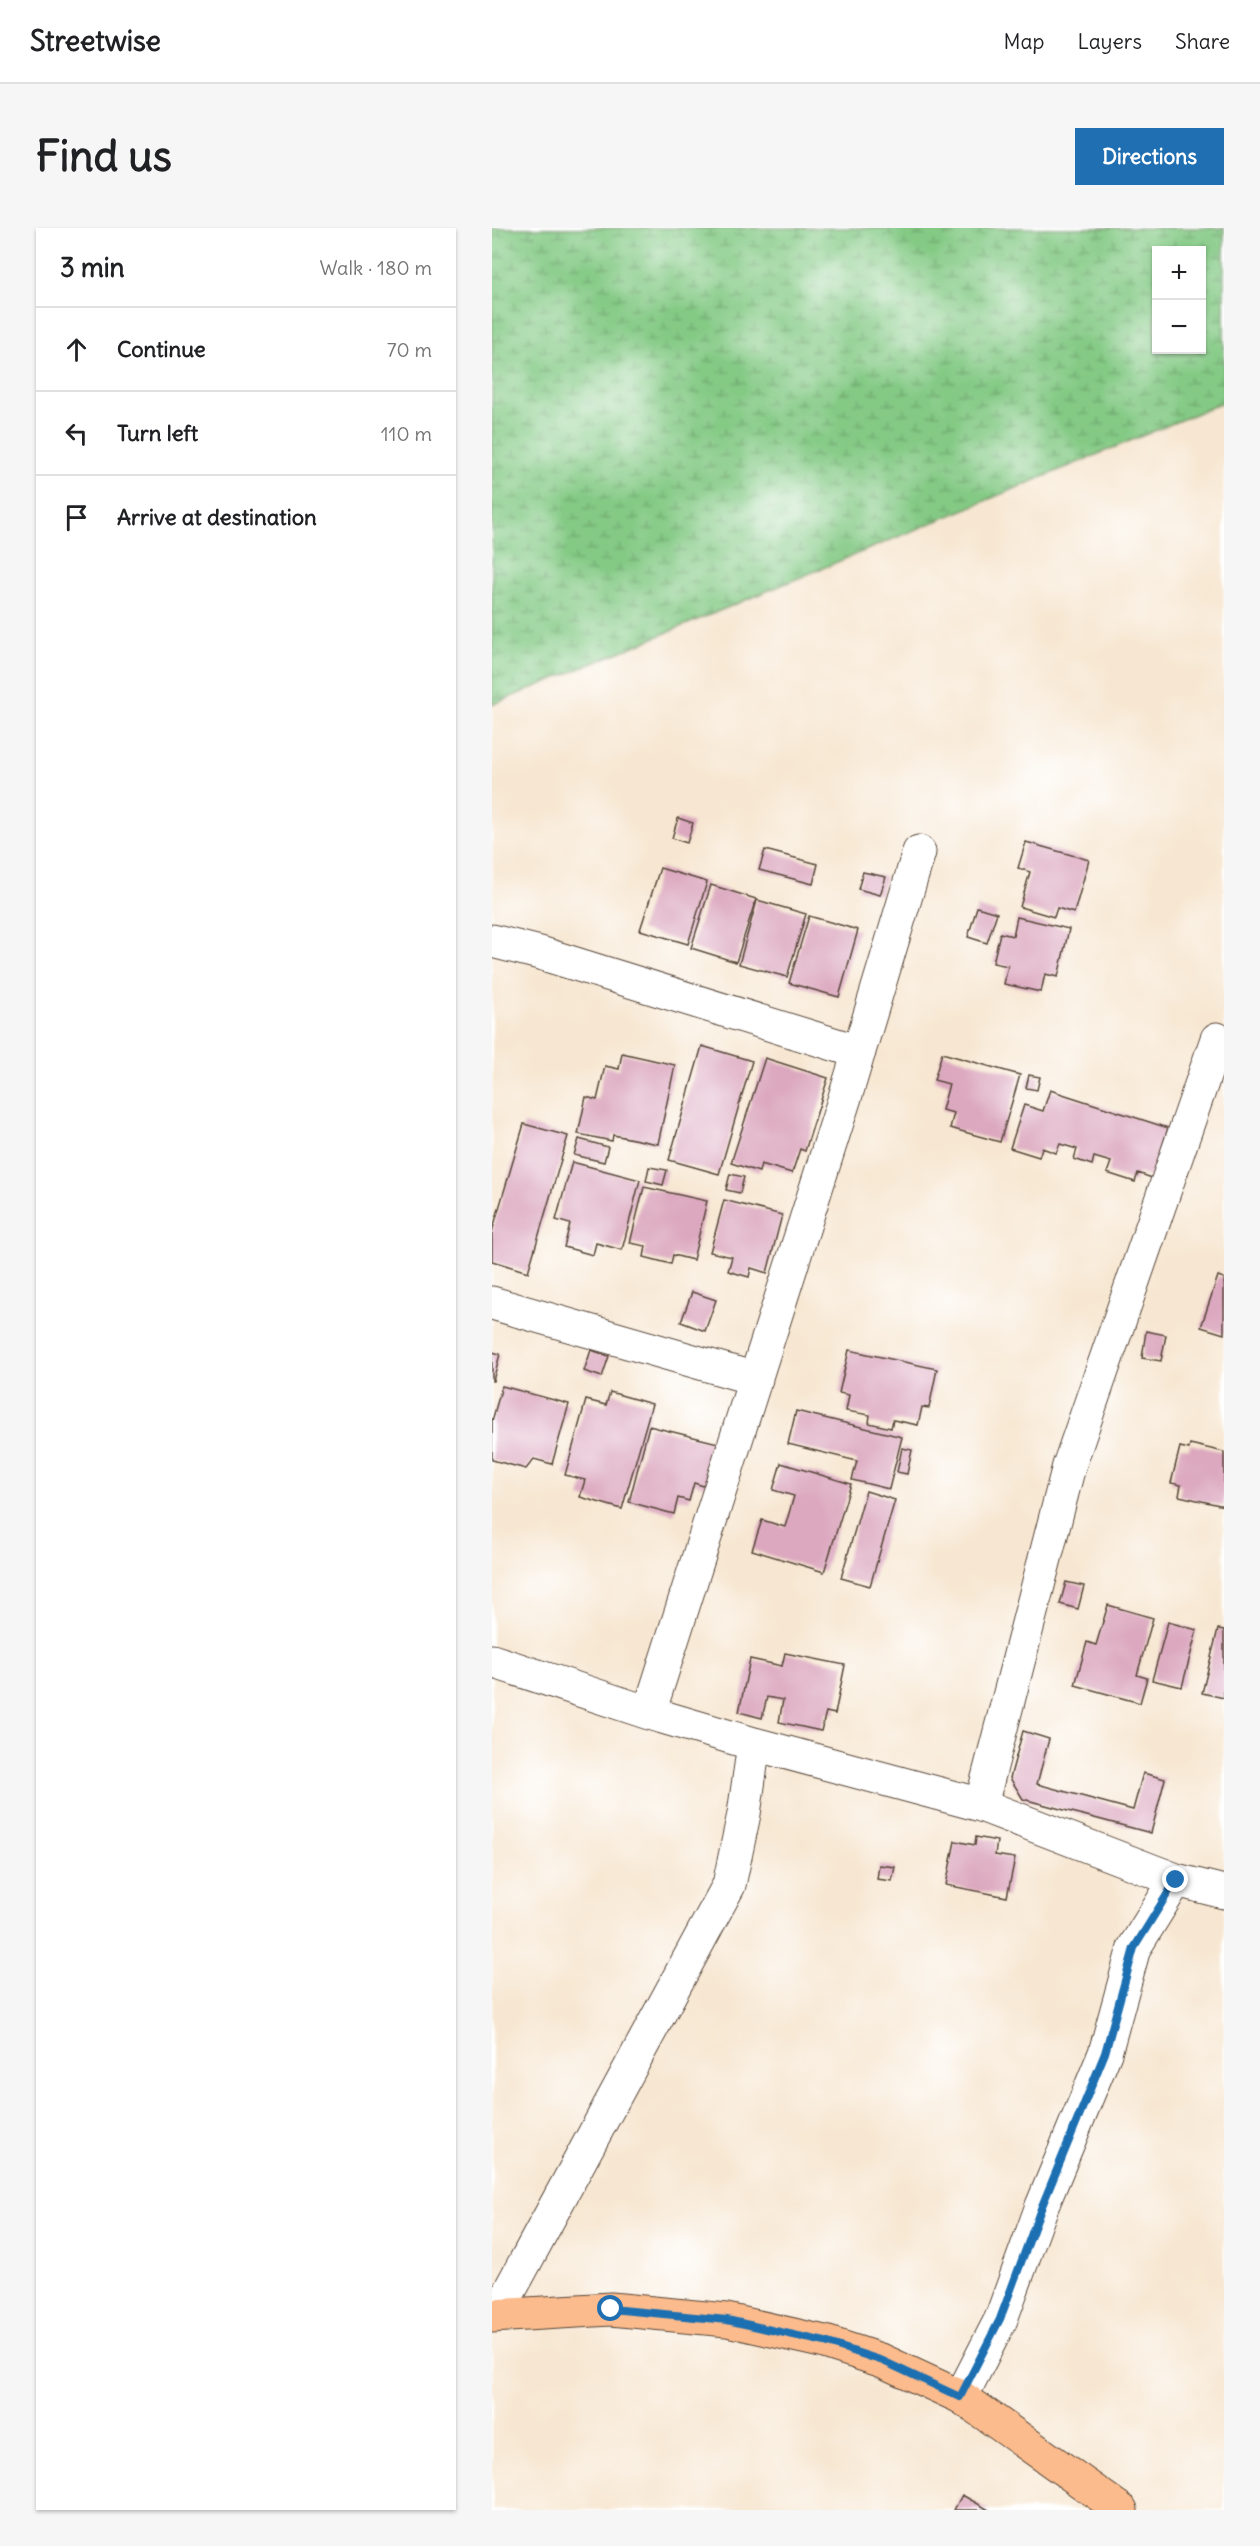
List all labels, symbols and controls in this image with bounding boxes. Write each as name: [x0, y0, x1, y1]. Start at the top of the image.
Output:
text: Streetwise: [30, 23, 161, 59]
text: Map: [1004, 28, 1044, 55]
text: Layers: [1077, 28, 1142, 55]
text: Share: [1175, 28, 1230, 55]
button: Directions: [1075, 128, 1224, 185]
text: Find us: [36, 130, 172, 182]
map controls: [1152, 246, 1206, 354]
button: +: [1152, 246, 1206, 300]
text: 3 min: [60, 251, 125, 284]
text: Walk · 180 m: [320, 255, 432, 280]
button: −: [1152, 300, 1206, 354]
icon: ahead: [60, 333, 93, 366]
text: Continue: [117, 335, 206, 363]
text: 70 m: [387, 337, 432, 362]
icon: left: [60, 417, 93, 450]
text: Turn left: [117, 419, 198, 447]
text: 110 m: [381, 421, 432, 446]
icon: arrive: [60, 501, 93, 534]
text: Arrive at destination: [117, 503, 317, 531]
route end: [1162, 1866, 1188, 1892]
route start: [597, 2295, 623, 2321]

